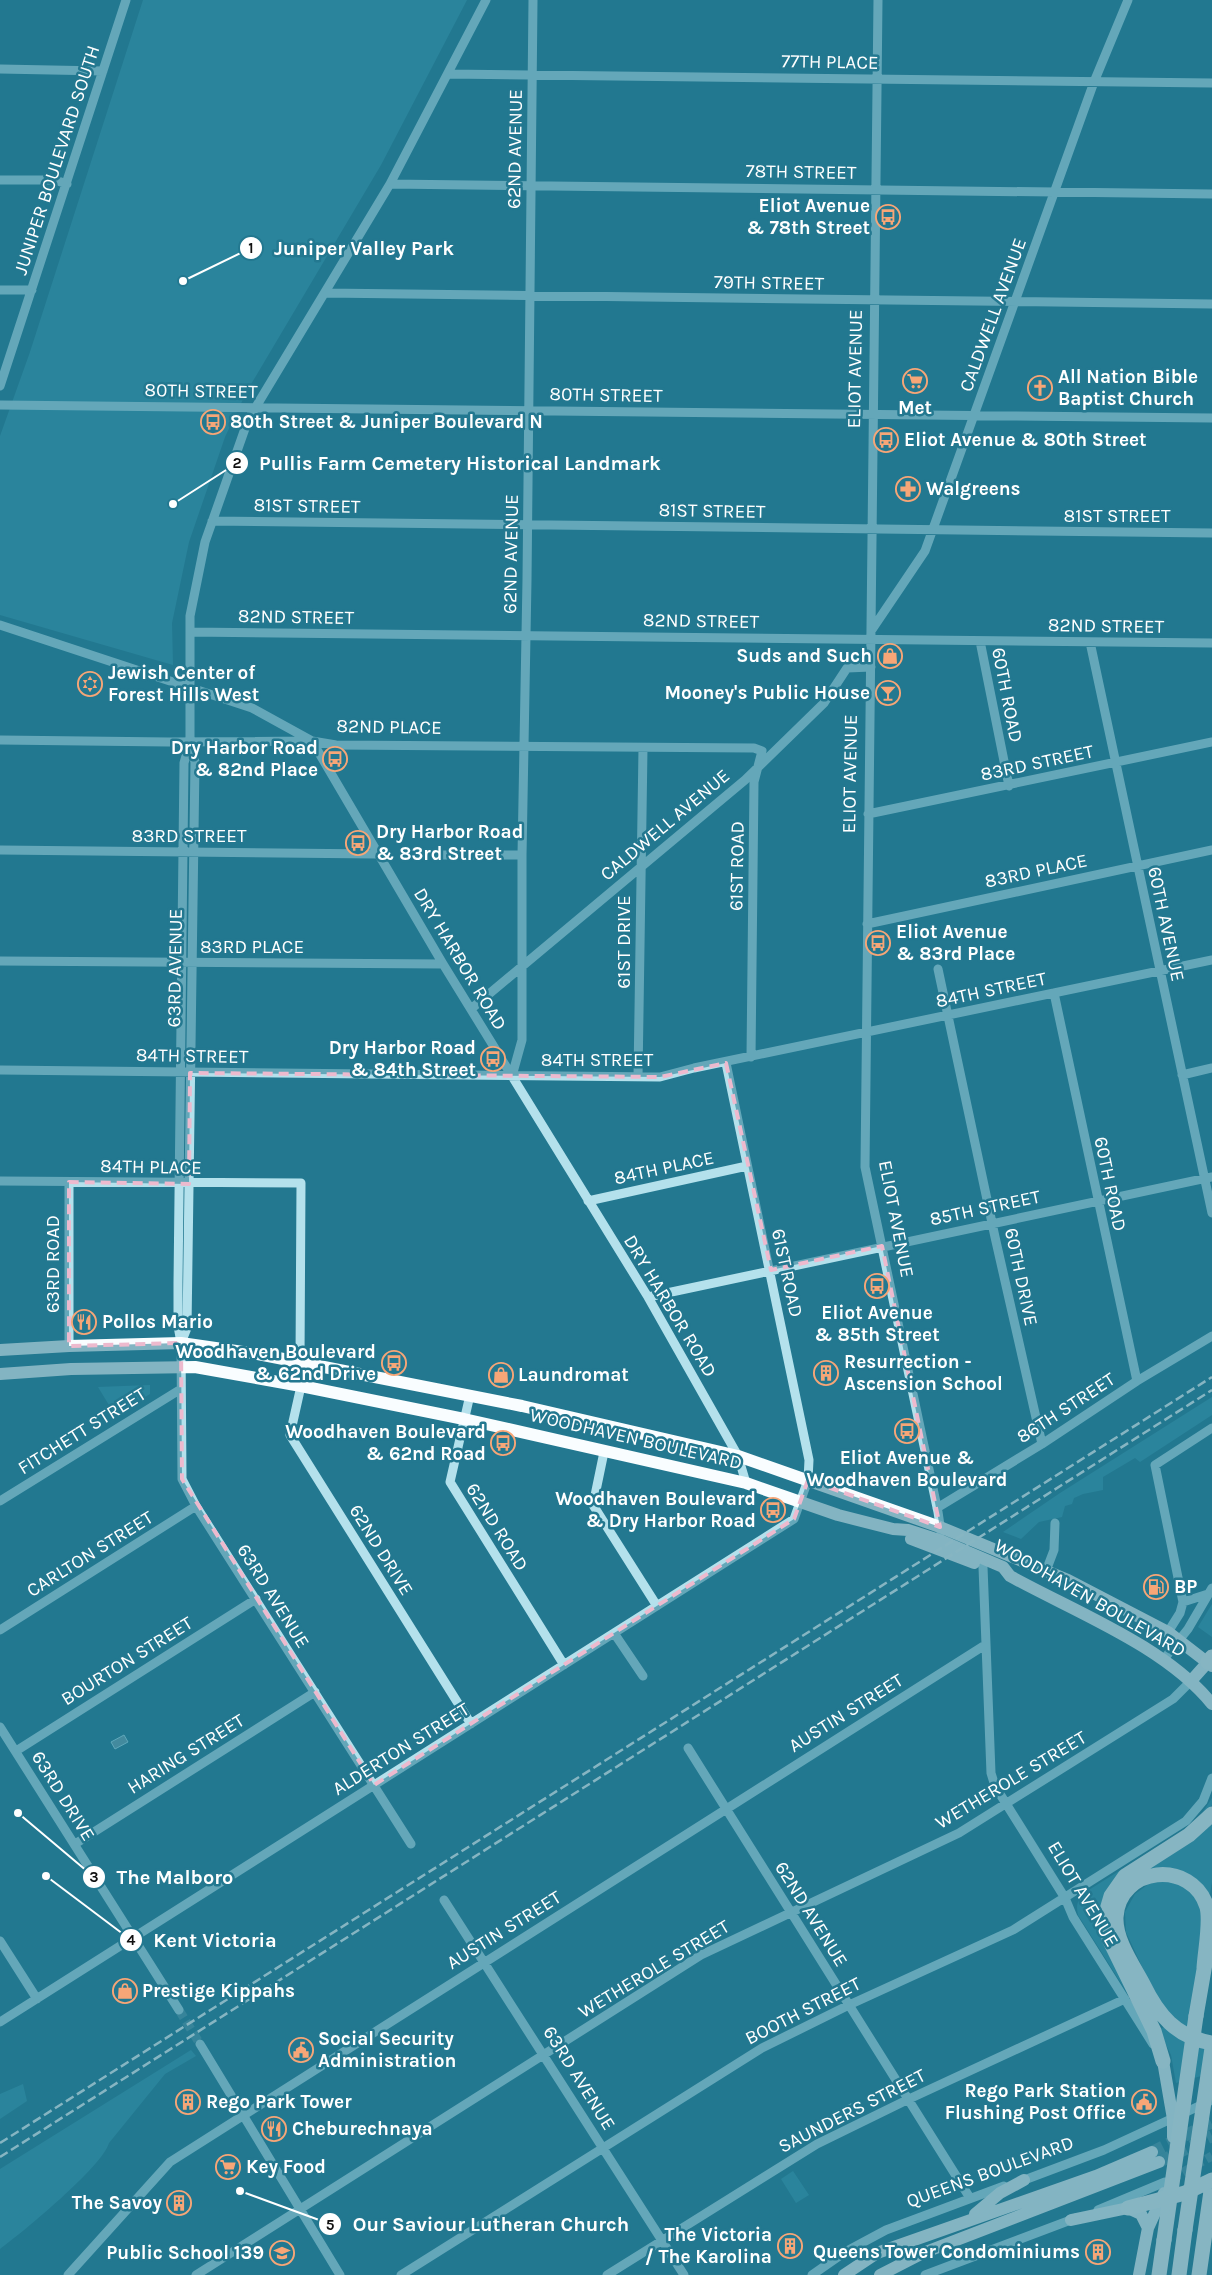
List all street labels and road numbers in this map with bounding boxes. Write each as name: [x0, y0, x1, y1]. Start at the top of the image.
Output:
street label: JUNIPER BOULEVARD SOUTH: [9, 43, 105, 277]
street label: 77TH PLACE: [781, 50, 879, 74]
street label: 62ND AVENUE: [503, 89, 527, 209]
street label: 78TH STREET: [745, 160, 857, 184]
street label: CALDWELL AVENUE: [955, 235, 1031, 395]
street label: 79TH STREET: [714, 271, 825, 295]
street label: ELIOT AVENUE: [843, 309, 867, 429]
street label: 80TH STREET: [144, 379, 258, 403]
street label: 80TH STREET: [549, 383, 663, 407]
street label: 81ST STREET: [253, 494, 361, 518]
street label: 62ND AVENUE: [499, 494, 523, 614]
street label: 81ST STREET: [658, 499, 766, 523]
street label: 81ST STREET: [1064, 505, 1171, 527]
street label: 82ND STREET: [238, 605, 355, 629]
street label: 82ND STREET: [643, 609, 760, 633]
street label: 82ND STREET: [1048, 614, 1165, 638]
street label: 60TH ROAD: [987, 646, 1027, 744]
street label: ELIOT AVENUE: [838, 714, 862, 834]
street label: 82ND PLACE: [336, 715, 442, 739]
street label: 83RD STREET: [978, 740, 1096, 786]
street label: CALDWELL AVENUE: [596, 765, 734, 885]
street label: 61ST ROAD: [725, 821, 749, 911]
street label: 83RD STREET: [131, 825, 247, 847]
street label: 83RD PLACE: [983, 849, 1089, 893]
street label: 60TH AVENUE: [1143, 865, 1189, 983]
street label: DRY HARBOR ROAD: [409, 884, 511, 1034]
street label: 61ST DRIVE: [613, 895, 635, 989]
street label: 63RD AVENUE: [163, 909, 187, 1027]
street label: 83RD PLACE: [200, 936, 304, 958]
street label: 84TH STREET: [934, 967, 1049, 1012]
street label: 84TH STREET: [136, 1044, 249, 1068]
street label: 84TH STREET: [541, 1049, 654, 1071]
street label: 60TH ROAD: [1089, 1135, 1131, 1233]
street label: 84TH PLACE: [612, 1147, 716, 1189]
street label: 84TH PLACE: [100, 1155, 202, 1179]
street label: ELIOT AVENUE: [874, 1158, 918, 1280]
street label: 85TH STREET: [928, 1185, 1043, 1230]
street label: 63RD ROAD: [42, 1215, 64, 1313]
street label: 60TH DRIVE: [1000, 1226, 1042, 1328]
street label: 61ST ROAD: [767, 1227, 807, 1319]
street label: DRY HARBOR ROAD: [619, 1231, 721, 1381]
street label: 86TH STREET: [1013, 1368, 1120, 1448]
street label: FITCHETT STREET: [14, 1383, 151, 1479]
street label: WOODHAVEN BOULEVARD: [528, 1404, 744, 1474]
street label: 62ND ROAD: [461, 1479, 533, 1575]
street label: 62ND DRIVE: [344, 1501, 418, 1599]
street label: CARLTON STREET: [23, 1506, 158, 1602]
street label: WOODHAVEN BOULEVARD: [990, 1534, 1190, 1662]
street label: 63RD AVENUE: [232, 1540, 314, 1652]
street label: BOURTON STREET: [57, 1611, 197, 1710]
street label: AUSTIN STREET: [785, 1669, 908, 1757]
street label: ALDERTON STREET: [328, 1698, 474, 1800]
street label: HARING STREET: [123, 1709, 249, 1799]
street label: WETHEROLE STREET: [932, 1726, 1091, 1834]
street label: 63RD DRIVE: [27, 1747, 99, 1845]
street label: ELIOT AVENUE: [1043, 1837, 1123, 1951]
street label: 62ND AVENUE: [770, 1857, 852, 1971]
street label: AUSTIN STREET: [443, 1886, 566, 1974]
street label: WETHEROLE STREET: [575, 1915, 734, 2023]
street label: BOOTH STREET: [742, 1972, 865, 2050]
street label: 63RD AVENUE: [538, 2022, 620, 2134]
street label: SAUNDERS STREET: [775, 2064, 930, 2158]
street label: QUEENS BOULEVARD: [903, 2132, 1077, 2212]

